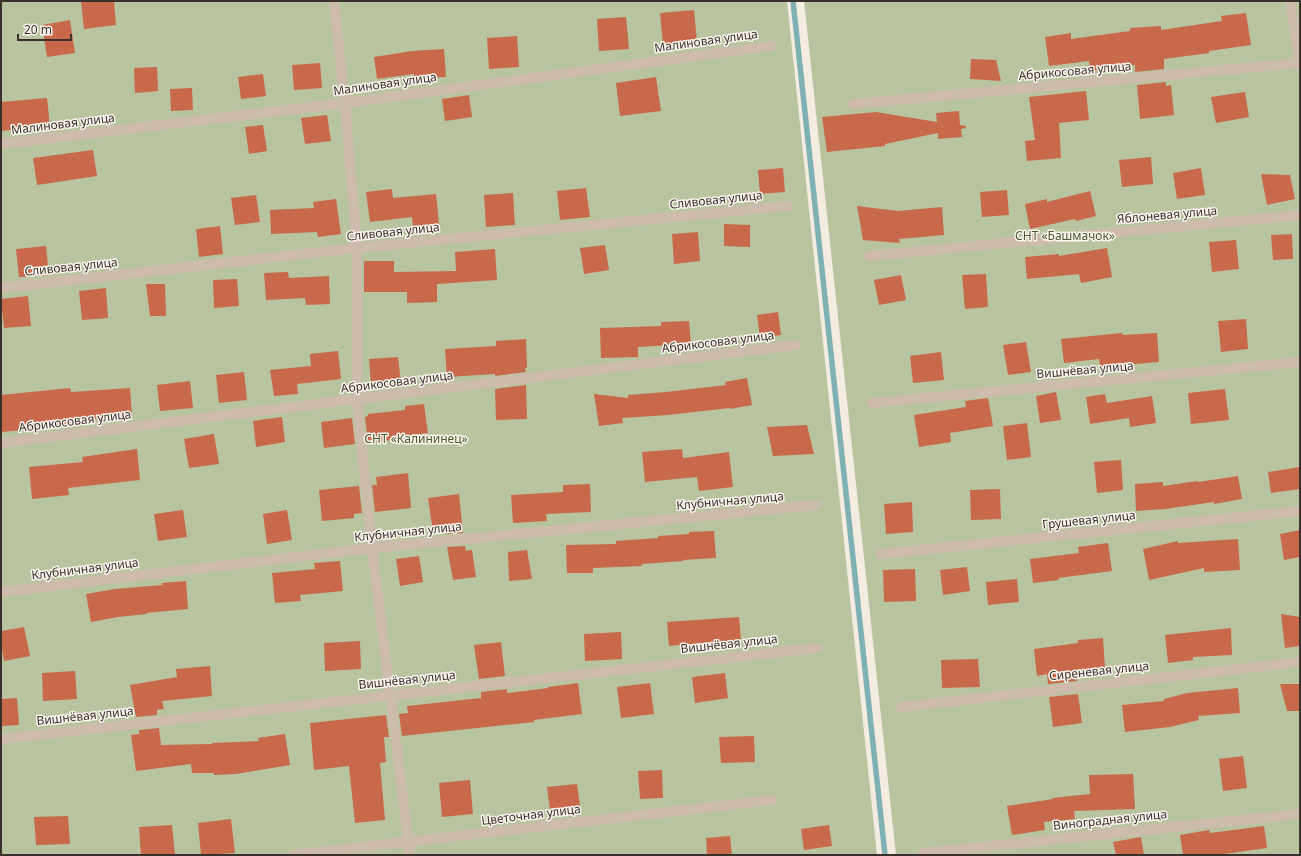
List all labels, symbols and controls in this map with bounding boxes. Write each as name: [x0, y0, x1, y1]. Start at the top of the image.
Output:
scale bar: [18, 16, 71, 42]
text: 20 m: [24, 21, 52, 38]
street label: Малиновая улица: [653, 25, 759, 56]
street label: Абрикосовая улица: [1018, 57, 1132, 84]
street label: Малиновая улица: [332, 68, 438, 99]
street label: Малиновая улица: [10, 109, 116, 138]
street label: Сливовая улица: [669, 186, 763, 213]
street label: Яблоневая улица: [1116, 202, 1218, 227]
street label: Сливовая улица: [346, 218, 440, 245]
park label: СНТ «Башмачок»: [1015, 227, 1115, 244]
street label: Сливовая улица: [24, 253, 118, 280]
street label: Абрикосовая улица: [661, 326, 775, 357]
street label: Вишнёвая улица: [1036, 357, 1134, 382]
street label: Абрикосовая улица: [340, 366, 454, 397]
street label: Абрикосовая улица: [18, 405, 132, 436]
park label: СНТ «Калининец»: [364, 430, 468, 447]
street label: Клубничная улица: [676, 487, 784, 514]
street label: Грушевая улица: [1041, 506, 1136, 533]
street label: Клубничная улица: [353, 517, 462, 546]
street label: Клубничная улица: [30, 553, 139, 584]
street label: Вишнёвая улица: [680, 630, 778, 657]
street label: Сиреневая улица: [1048, 657, 1150, 684]
street label: Вишнёвая улица: [358, 666, 456, 693]
street label: Вишнёвая улица: [36, 702, 134, 729]
street label: Цветочная улица: [480, 800, 581, 829]
street label: Виноградная улица: [1052, 805, 1168, 834]

